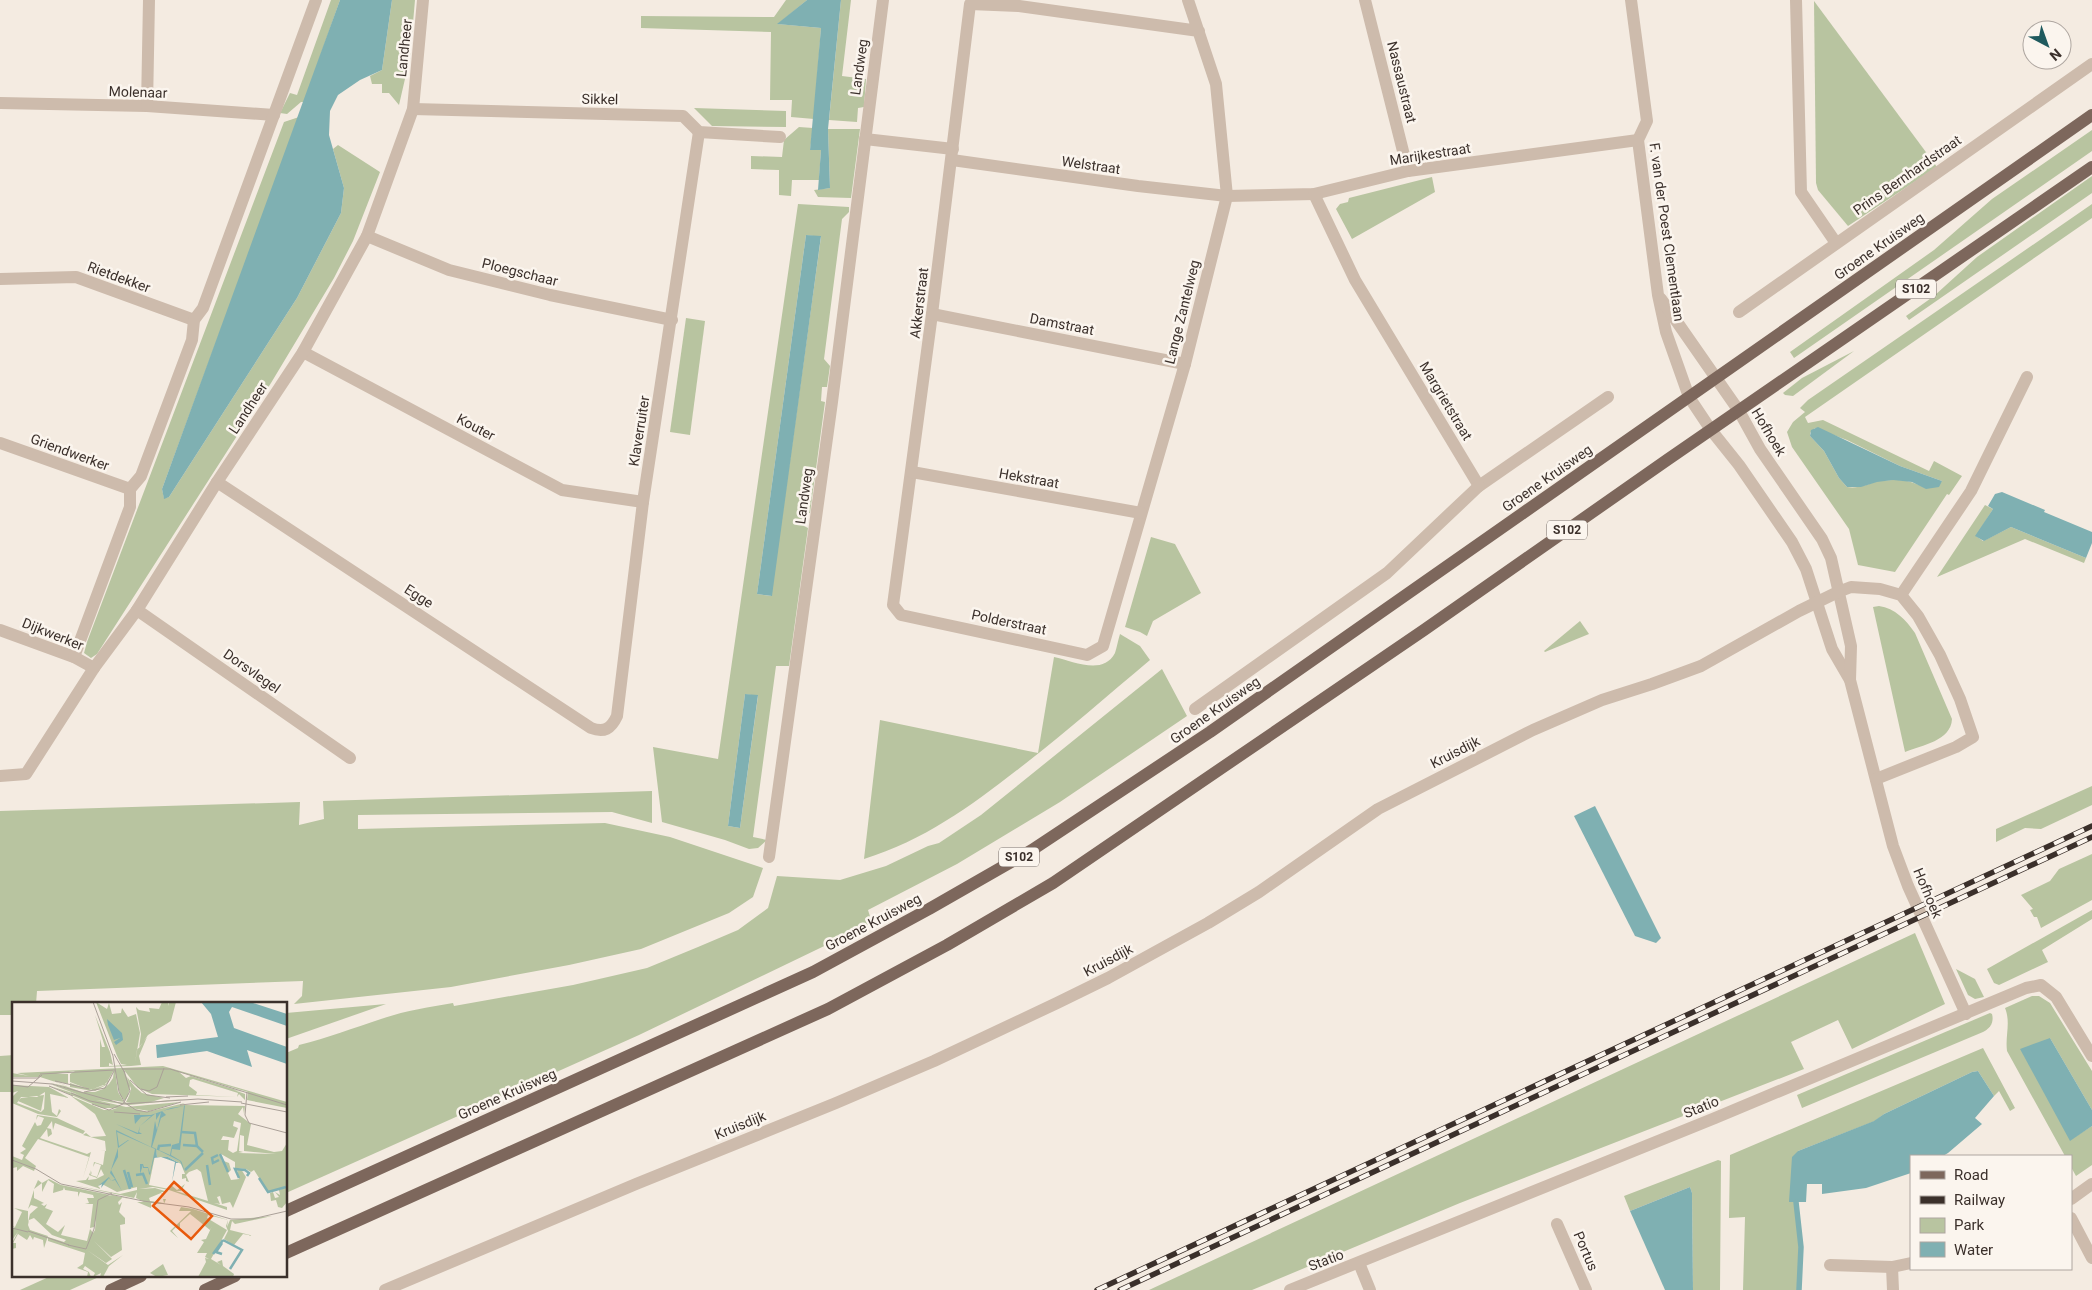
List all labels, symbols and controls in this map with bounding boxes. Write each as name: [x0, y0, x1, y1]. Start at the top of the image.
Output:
street label: Landheer: [393, 18, 415, 78]
north arrow: [2022, 20, 2072, 70]
street label: Landweg: [847, 38, 871, 96]
street label: Nassaustraat: [1384, 40, 1420, 125]
text: N: [2047, 46, 2065, 64]
street label: Molenaar: [108, 83, 168, 101]
street label: Sikkel: [582, 91, 618, 107]
street label: Prins Bernhardstraat: [1850, 132, 1964, 218]
street label: Marijkestraat: [1388, 140, 1472, 168]
street label: F. van der Poest Clementlaan: [1647, 142, 1687, 322]
street label: Welstraat: [1061, 153, 1122, 177]
street label: Groene Kruisweg: [1831, 209, 1927, 283]
street label: Ploegschaar: [480, 255, 560, 289]
street label: Rietdekker: [85, 258, 153, 296]
street label: Lange Zantelweg: [1161, 258, 1203, 366]
street label: Akkerstraat: [907, 266, 931, 339]
road number: S102: [1896, 280, 1936, 298]
street label: Damstraat: [1028, 310, 1096, 338]
street label: Margrietstraat: [1416, 359, 1476, 443]
street label: Landheer: [225, 379, 271, 437]
street label: Klaverruiter: [626, 394, 653, 467]
street label: Hofhoek: [1748, 405, 1790, 460]
street label: Kouter: [454, 410, 498, 444]
street label: Griendwerker: [28, 430, 112, 474]
street label: Groene Kruisweg: [1499, 441, 1595, 515]
street label: Hekstraat: [998, 465, 1061, 491]
street label: Landweg: [792, 467, 816, 525]
road number: S102: [1547, 520, 1587, 540]
street label: Egge: [402, 581, 436, 611]
street label: Polderstraat: [970, 606, 1048, 638]
street label: Dijkwerker: [20, 614, 86, 654]
street label: Dorsvlegel: [221, 646, 283, 696]
street label: Groene Kruisweg: [1167, 673, 1263, 747]
street label: Kruisdijk: [1427, 732, 1483, 771]
road number: S102: [999, 848, 1039, 866]
street label: Hofhoek: [1910, 865, 1946, 921]
street label: Groene Kruisweg: [823, 890, 923, 954]
street label: Kruisdijk: [1081, 940, 1136, 980]
inset map: [12, 1002, 288, 1278]
street label: Groene Kruisweg: [455, 1065, 559, 1123]
street label: Statio: [1681, 1093, 1721, 1121]
street label: Kruisdijk: [712, 1107, 769, 1142]
legend: [1910, 1155, 2072, 1270]
text: Road: [1954, 1166, 1988, 1184]
text: Railway: [1954, 1191, 2005, 1209]
text: Park: [1954, 1216, 1985, 1234]
street label: Portus: [1571, 1229, 1601, 1273]
text: Water: [1954, 1241, 1993, 1259]
street label: Statio: [1306, 1246, 1346, 1274]

